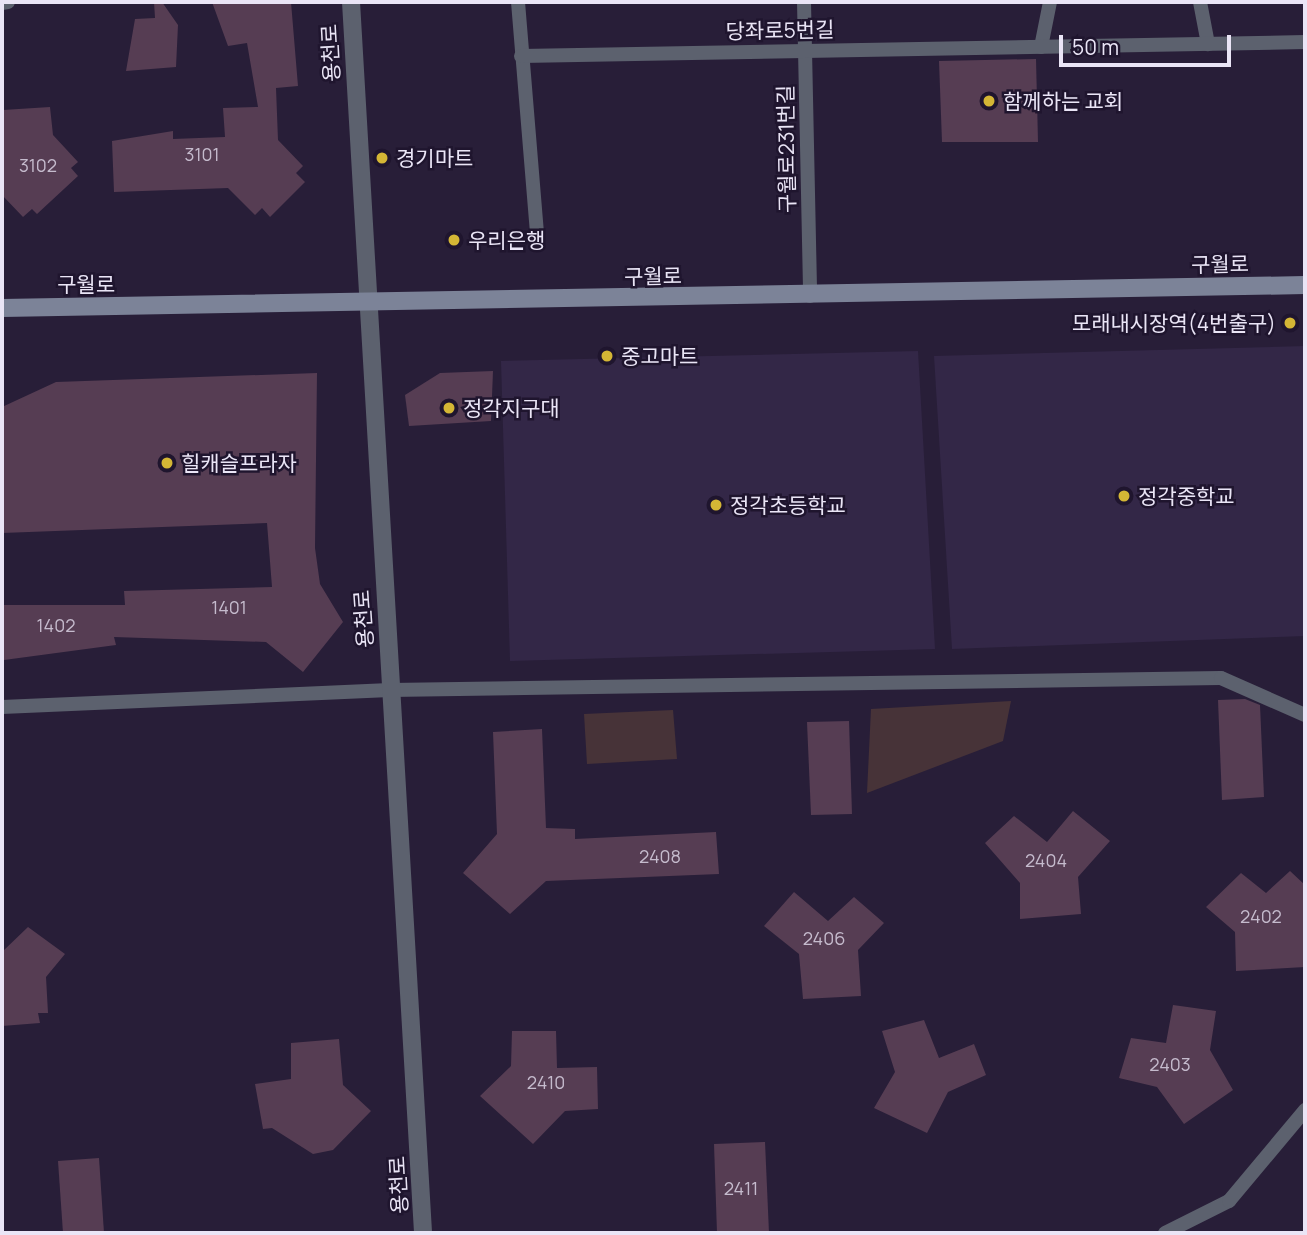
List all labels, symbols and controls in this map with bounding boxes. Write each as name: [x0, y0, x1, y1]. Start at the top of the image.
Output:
street label: 당좌로5번길: [725, 16, 835, 44]
scale bar: [1062, 21, 1234, 65]
street label: 용천로: [316, 23, 344, 83]
text: 50 m: [1072, 33, 1119, 61]
street label: 구월로231번길: [772, 85, 800, 213]
place label: 함께하는 교회: [1003, 88, 1123, 114]
marker: 함께하는 교회: [981, 93, 997, 109]
house number: 3101: [185, 143, 219, 165]
place label: 경기마트: [396, 145, 473, 171]
marker: 경기마트: [374, 150, 390, 166]
house number: 3102: [19, 154, 57, 176]
place label: 우리은행: [468, 227, 545, 253]
marker: 우리은행: [446, 232, 462, 248]
street label: 구월로: [1191, 251, 1249, 277]
street label: 구월로: [624, 263, 682, 289]
street label: 구월로: [57, 271, 115, 297]
place label: 모래내시장역(4번출구): [1072, 310, 1276, 336]
marker: 모래내시장역(4번출구): [1282, 315, 1298, 331]
place label: 중고마트: [621, 343, 698, 369]
marker: 중고마트: [599, 348, 615, 364]
place label: 정각지구대: [463, 395, 560, 421]
marker: 정각지구대: [441, 400, 457, 416]
place label: 힐캐슬프라자: [181, 450, 297, 476]
marker: 힐캐슬프라자: [159, 455, 175, 471]
place label: 정각중학교: [1138, 483, 1235, 509]
marker: 정각중학교: [1116, 488, 1132, 504]
place label: 정각초등학교: [730, 492, 846, 518]
marker: 정각초등학교: [708, 497, 724, 513]
street label: 용천로: [348, 589, 378, 649]
house number: 1401: [211, 596, 247, 618]
house number: 1402: [37, 614, 75, 636]
house number: 2408: [639, 845, 681, 867]
house number: 2404: [1025, 849, 1067, 871]
house number: 2402: [1240, 905, 1282, 927]
house number: 2406: [803, 927, 845, 949]
house number: 2403: [1149, 1053, 1191, 1075]
house number: 2410: [527, 1071, 565, 1093]
street label: 용천로: [384, 1155, 412, 1215]
house number: 2411: [724, 1177, 758, 1199]

